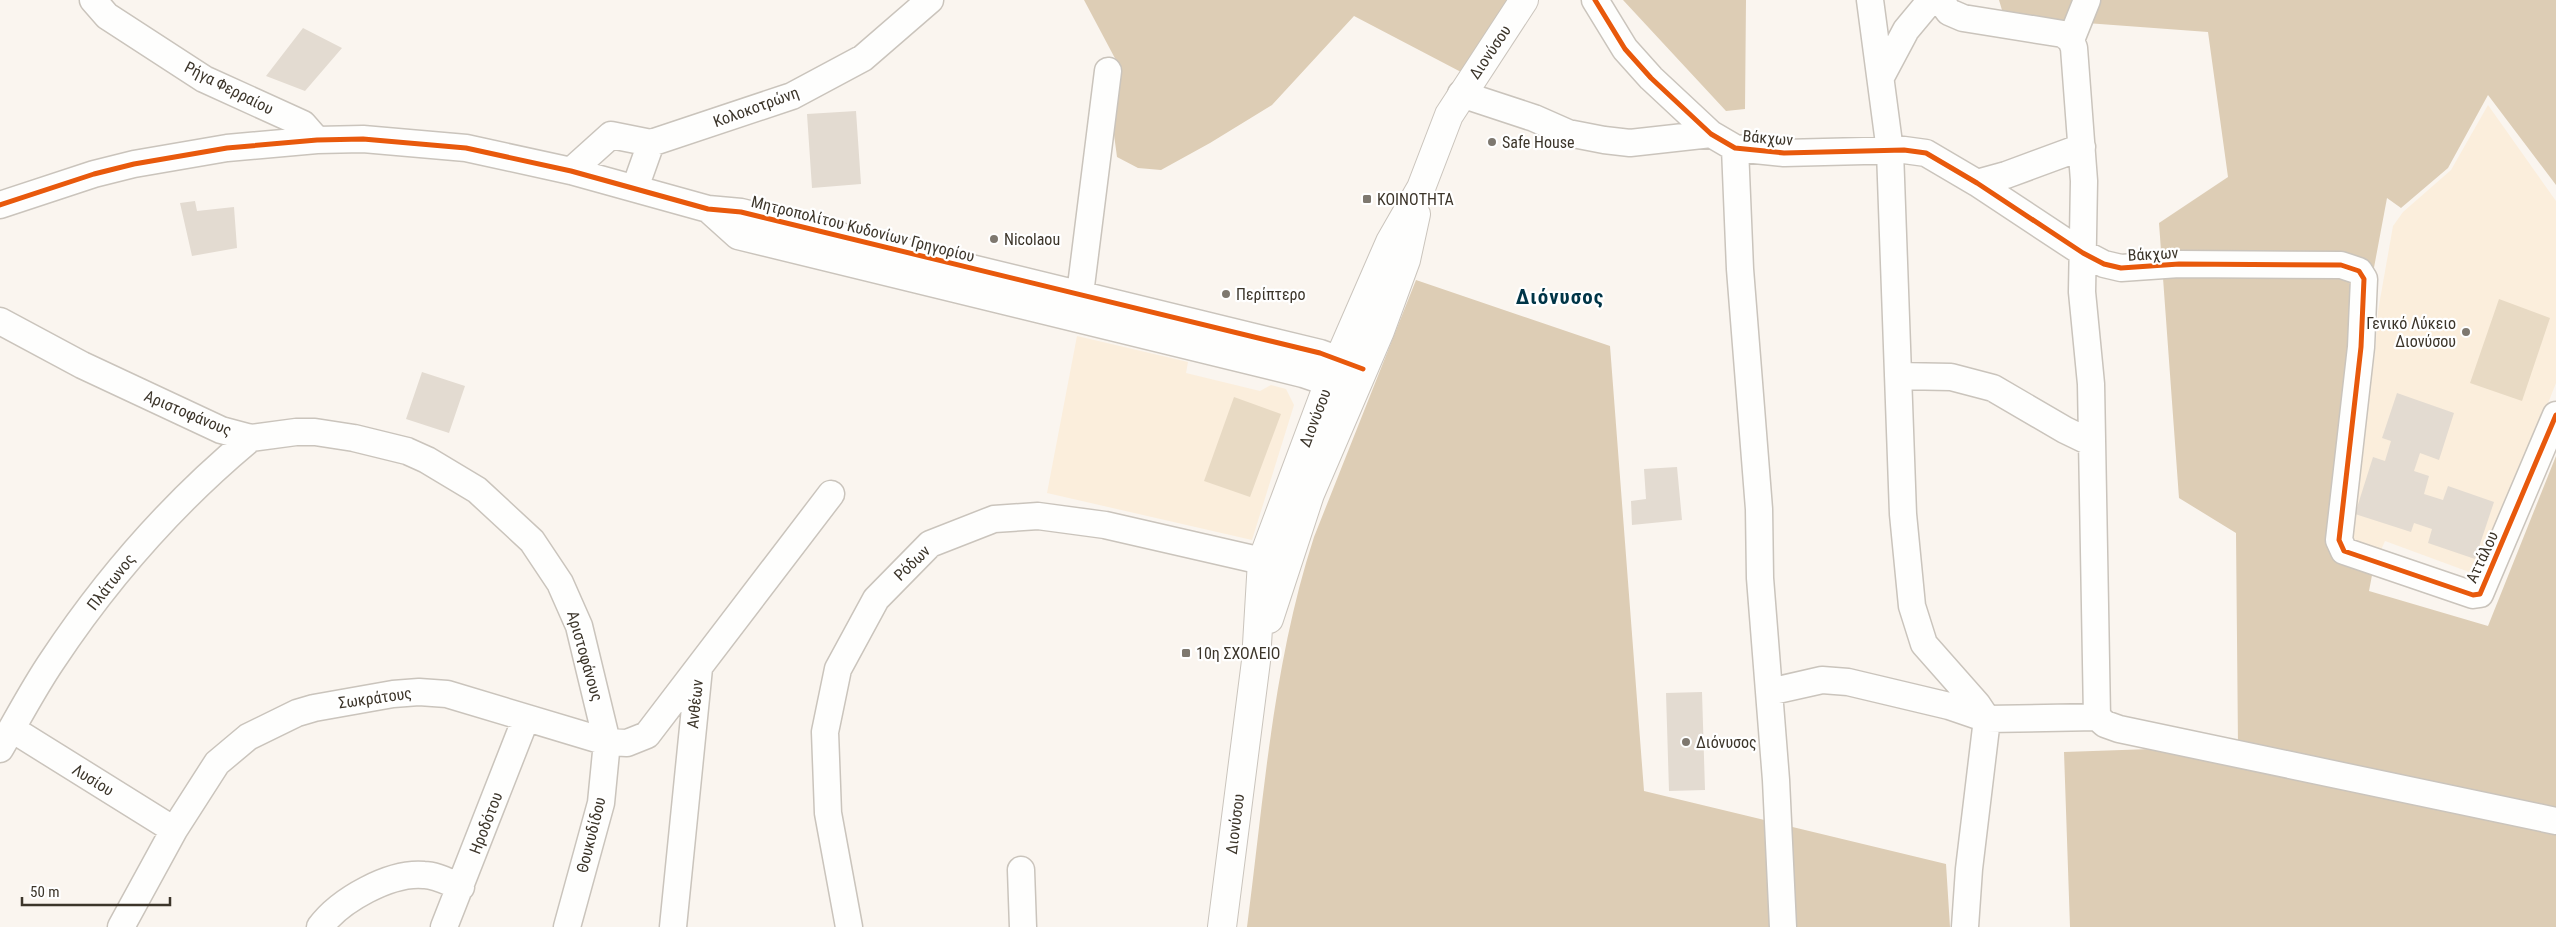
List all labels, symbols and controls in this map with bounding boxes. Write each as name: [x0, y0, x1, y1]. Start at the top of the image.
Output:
street label: Διονύσου: [1465, 21, 1515, 83]
street label: Ρήγα Φερραίου: [181, 57, 277, 119]
street label: Κολοκοτρώνη: [711, 83, 801, 131]
street label: Βάκχων: [1742, 126, 1794, 150]
place label: Safe House: [1502, 133, 1575, 152]
marker: Safe House: [1486, 136, 1498, 148]
place label: ΚΟΙΝΟΤΗΤΑ: [1377, 190, 1454, 209]
street label: Μητροπολίτου Κυδονίων Γρηγορίου: [749, 192, 977, 266]
marker: ΚΟΙΝΟΤΗΤΑ: [1361, 193, 1373, 205]
place label: Nicolaou: [1004, 230, 1060, 249]
marker: Nicolaou: [988, 233, 1000, 245]
street label: Βάκχων: [2127, 243, 2179, 265]
place label: Περίπτερο: [1236, 285, 1306, 304]
district label: Διόνυσος: [1516, 285, 1604, 309]
marker: Περίπτερο: [1220, 288, 1232, 300]
place label: Γενικό Λύκειο Διονύσου: [2366, 314, 2456, 351]
marker: Γενικό Λύκειο Διονύσου: [2460, 326, 2472, 338]
street label: Αριστοφάνους: [141, 386, 235, 440]
street label: Διονύσου: [1295, 386, 1335, 450]
street label: Αττάλου: [2462, 528, 2502, 586]
street label: Ρόδων: [890, 541, 934, 585]
street label: Πλάτωνος: [83, 550, 139, 614]
street label: Αριστοφάνους: [563, 609, 607, 703]
place label: 10η ΣΧΟΛΕΙΟ: [1196, 644, 1280, 663]
marker: 10η ΣΧΟΛΕΙΟ: [1180, 647, 1192, 659]
street label: Ανθέων: [683, 678, 707, 730]
street label: Σωκράτους: [337, 683, 413, 713]
place label: Διόνυσος: [1696, 733, 1757, 752]
marker: Διόνυσος: [1680, 736, 1692, 748]
street label: Λυσίου: [69, 760, 117, 800]
street label: Ηροδότου: [466, 789, 506, 857]
street label: Διονύσου: [1222, 793, 1248, 855]
street label: Θουκυδίδου: [572, 795, 610, 875]
scale bar: [22, 874, 170, 906]
text: 50 m: [30, 883, 60, 901]

